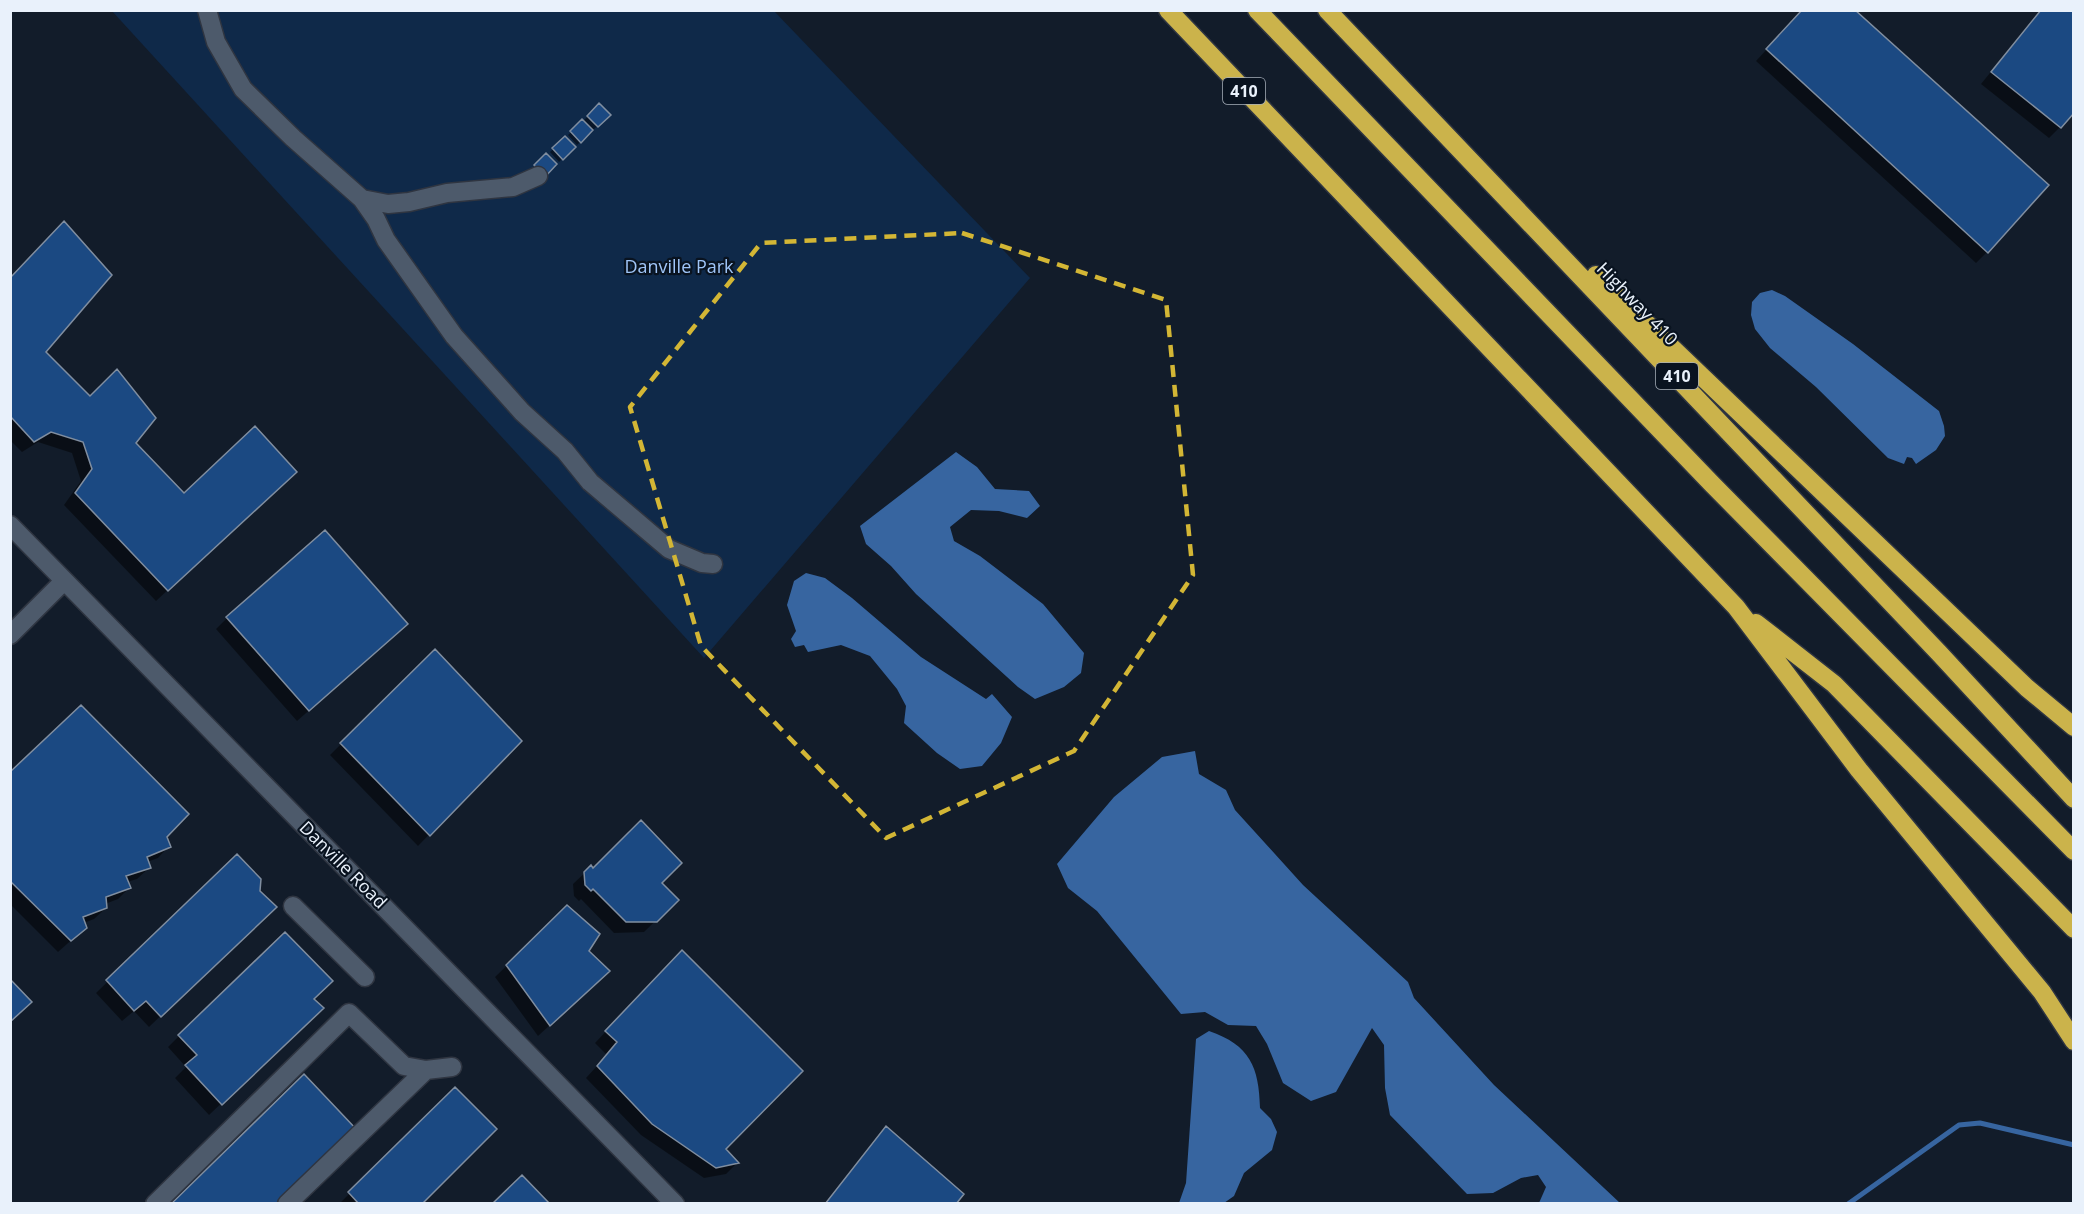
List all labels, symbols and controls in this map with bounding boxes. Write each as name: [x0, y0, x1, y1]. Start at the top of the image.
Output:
road number: 410: [1223, 78, 1265, 104]
park label: Danville Park: [624, 254, 734, 278]
street label: Highway 410: [1592, 256, 1684, 350]
road number: 410: [1656, 363, 1698, 389]
street label: Danville Road: [295, 815, 393, 913]

